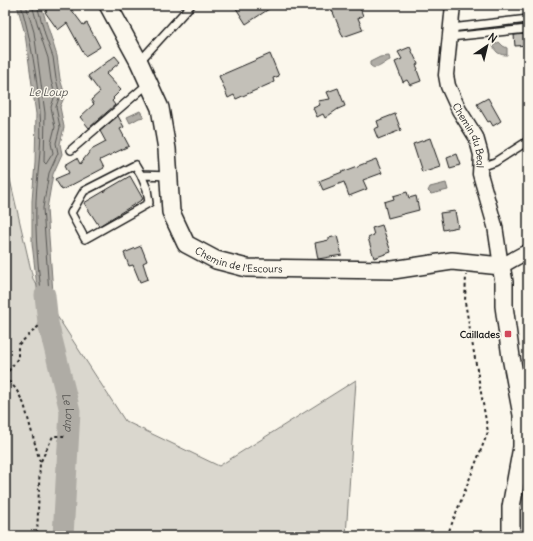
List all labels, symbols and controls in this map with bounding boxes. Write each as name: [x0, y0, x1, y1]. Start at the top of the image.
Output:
north arrow: [467, 26, 507, 66]
text: N: [486, 30, 500, 46]
water label: Le Loup: [29, 85, 68, 99]
street label: Chemin du Beal: [450, 101, 487, 168]
street label: Chemin de l'Escours: [193, 244, 283, 275]
place label: Caillades: [460, 328, 500, 341]
marker: Caillades: [503, 329, 513, 339]
water label: Le Loup: [59, 391, 77, 433]

